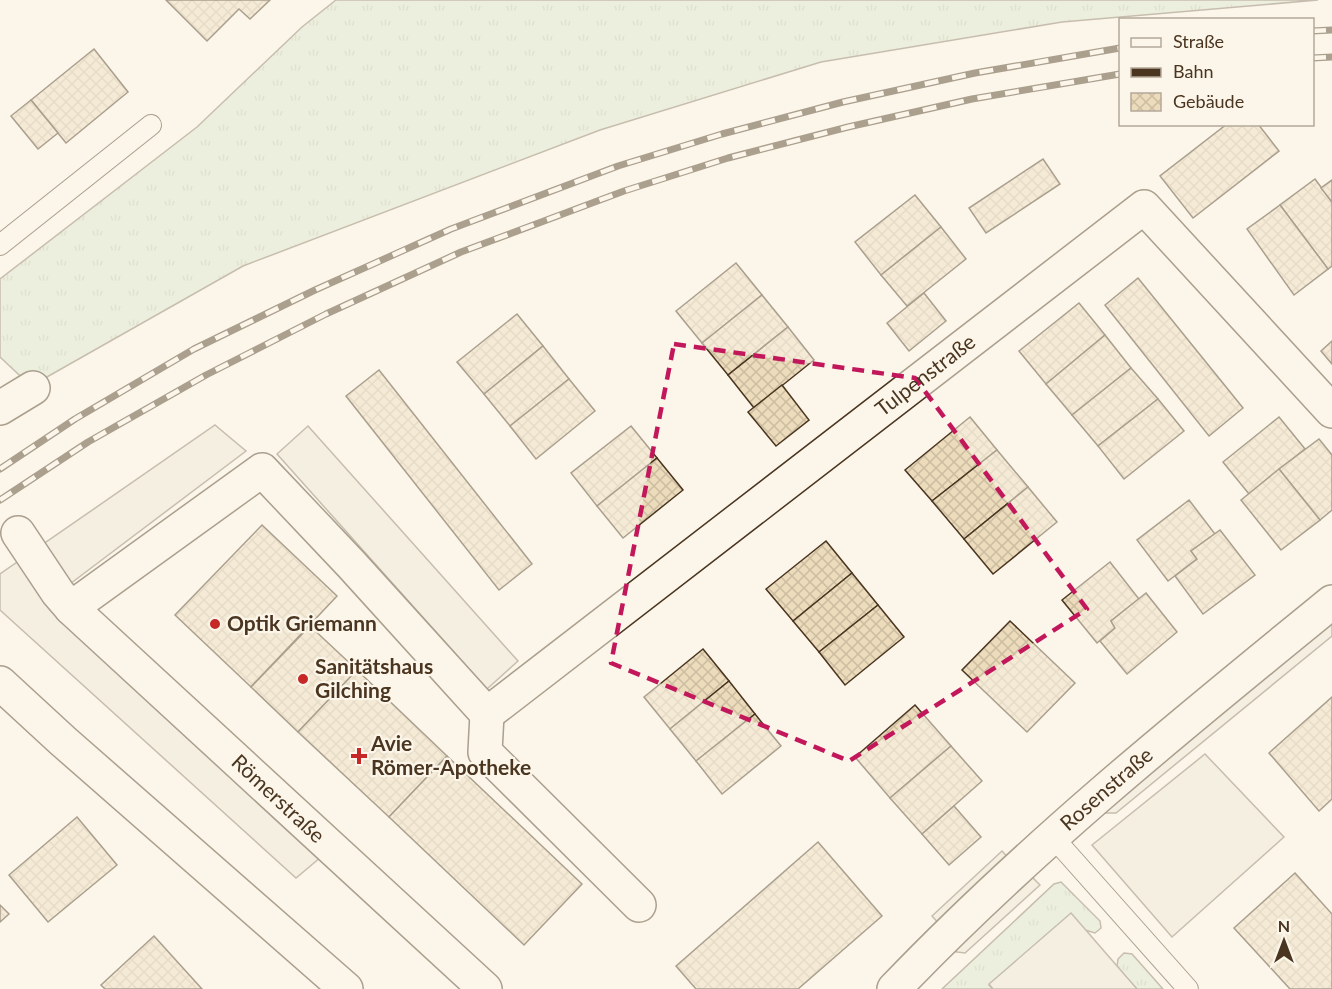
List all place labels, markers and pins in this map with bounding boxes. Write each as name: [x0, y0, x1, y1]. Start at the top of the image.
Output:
place label: Optik Griemann: [227, 610, 377, 635]
marker: Optik Griemann: [208, 617, 222, 631]
place label: Sanitätshaus Gilching: [315, 653, 433, 702]
marker: Sanitätshaus Gilching: [296, 672, 310, 686]
place label: Avie Römer-Apotheke: [370, 730, 531, 779]
marker: Avie Römer-Apotheke: [352, 749, 366, 763]

